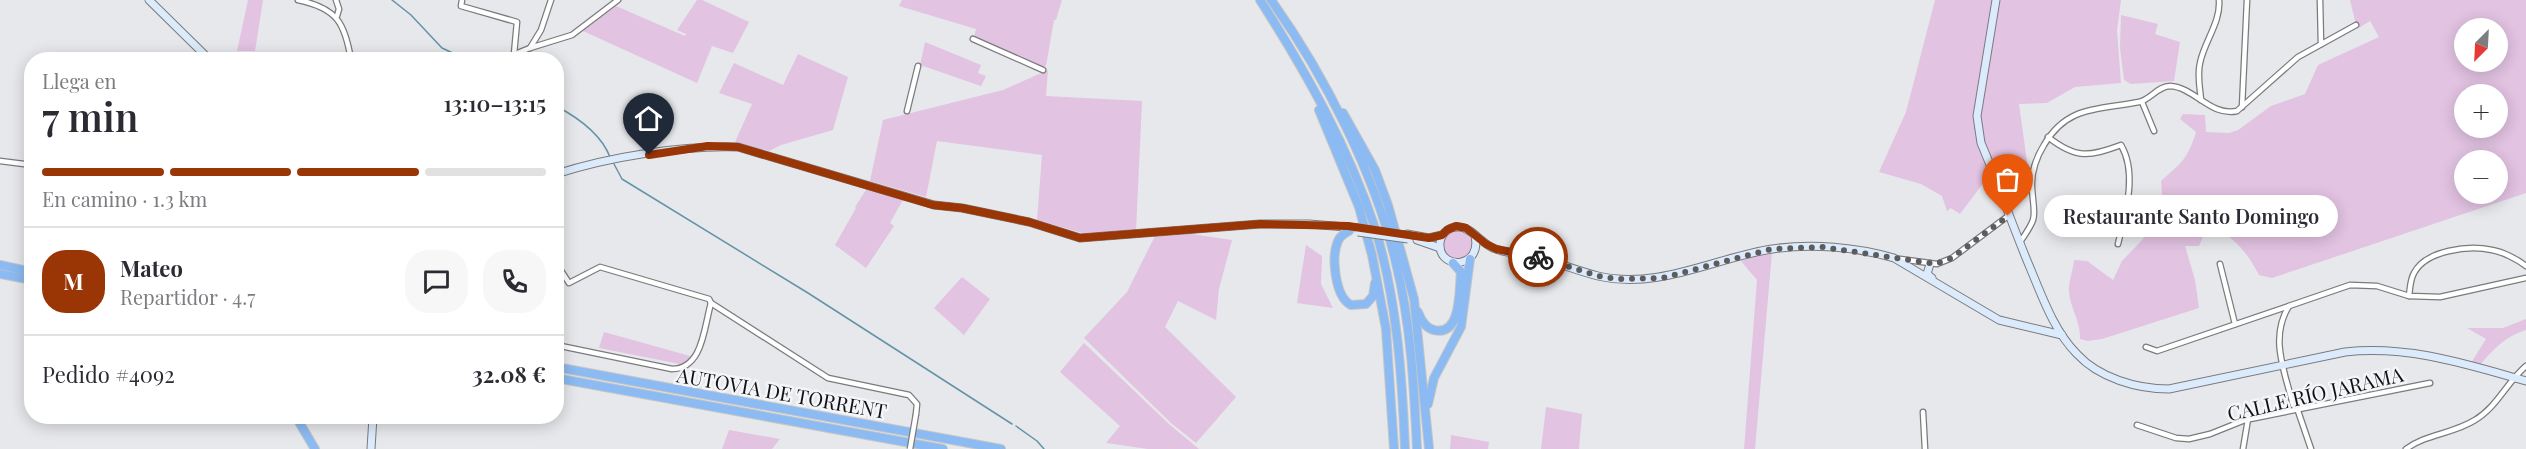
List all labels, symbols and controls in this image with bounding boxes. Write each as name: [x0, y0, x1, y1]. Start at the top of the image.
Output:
north arrow: [2454, 18, 2508, 72]
map controls: [2454, 18, 2508, 204]
text: Llega en: [42, 67, 117, 94]
button: +: [2454, 84, 2508, 138]
text: 13:10–13:15: [443, 88, 546, 118]
text: 7 min: [42, 90, 139, 142]
pin: [623, 93, 674, 155]
icon: home: [632, 102, 665, 135]
button: −: [2454, 150, 2508, 204]
pin: [1982, 154, 2033, 216]
icon: bag: [1991, 163, 2024, 196]
text: En camino · 1.3 km: [42, 185, 207, 212]
callout: Restaurante Santo Domingo: [2044, 195, 2338, 237]
text: Restaurante Santo Domingo: [2063, 202, 2319, 229]
courier: [1508, 227, 1568, 287]
icon: bike: [1522, 241, 1555, 274]
button: chat: [405, 250, 468, 313]
button: phone: [483, 250, 546, 313]
text: Mateo: [120, 253, 183, 283]
text: M: [63, 266, 84, 296]
text: Repartidor · 4.7: [120, 283, 255, 310]
text: Pedido #4092: [42, 359, 175, 389]
text: 32.08 €: [472, 359, 546, 389]
street label: AUTOVIA DE TORRENT: [674, 360, 889, 424]
street label: CALLE RÍO JARAMA: [2224, 360, 2406, 426]

